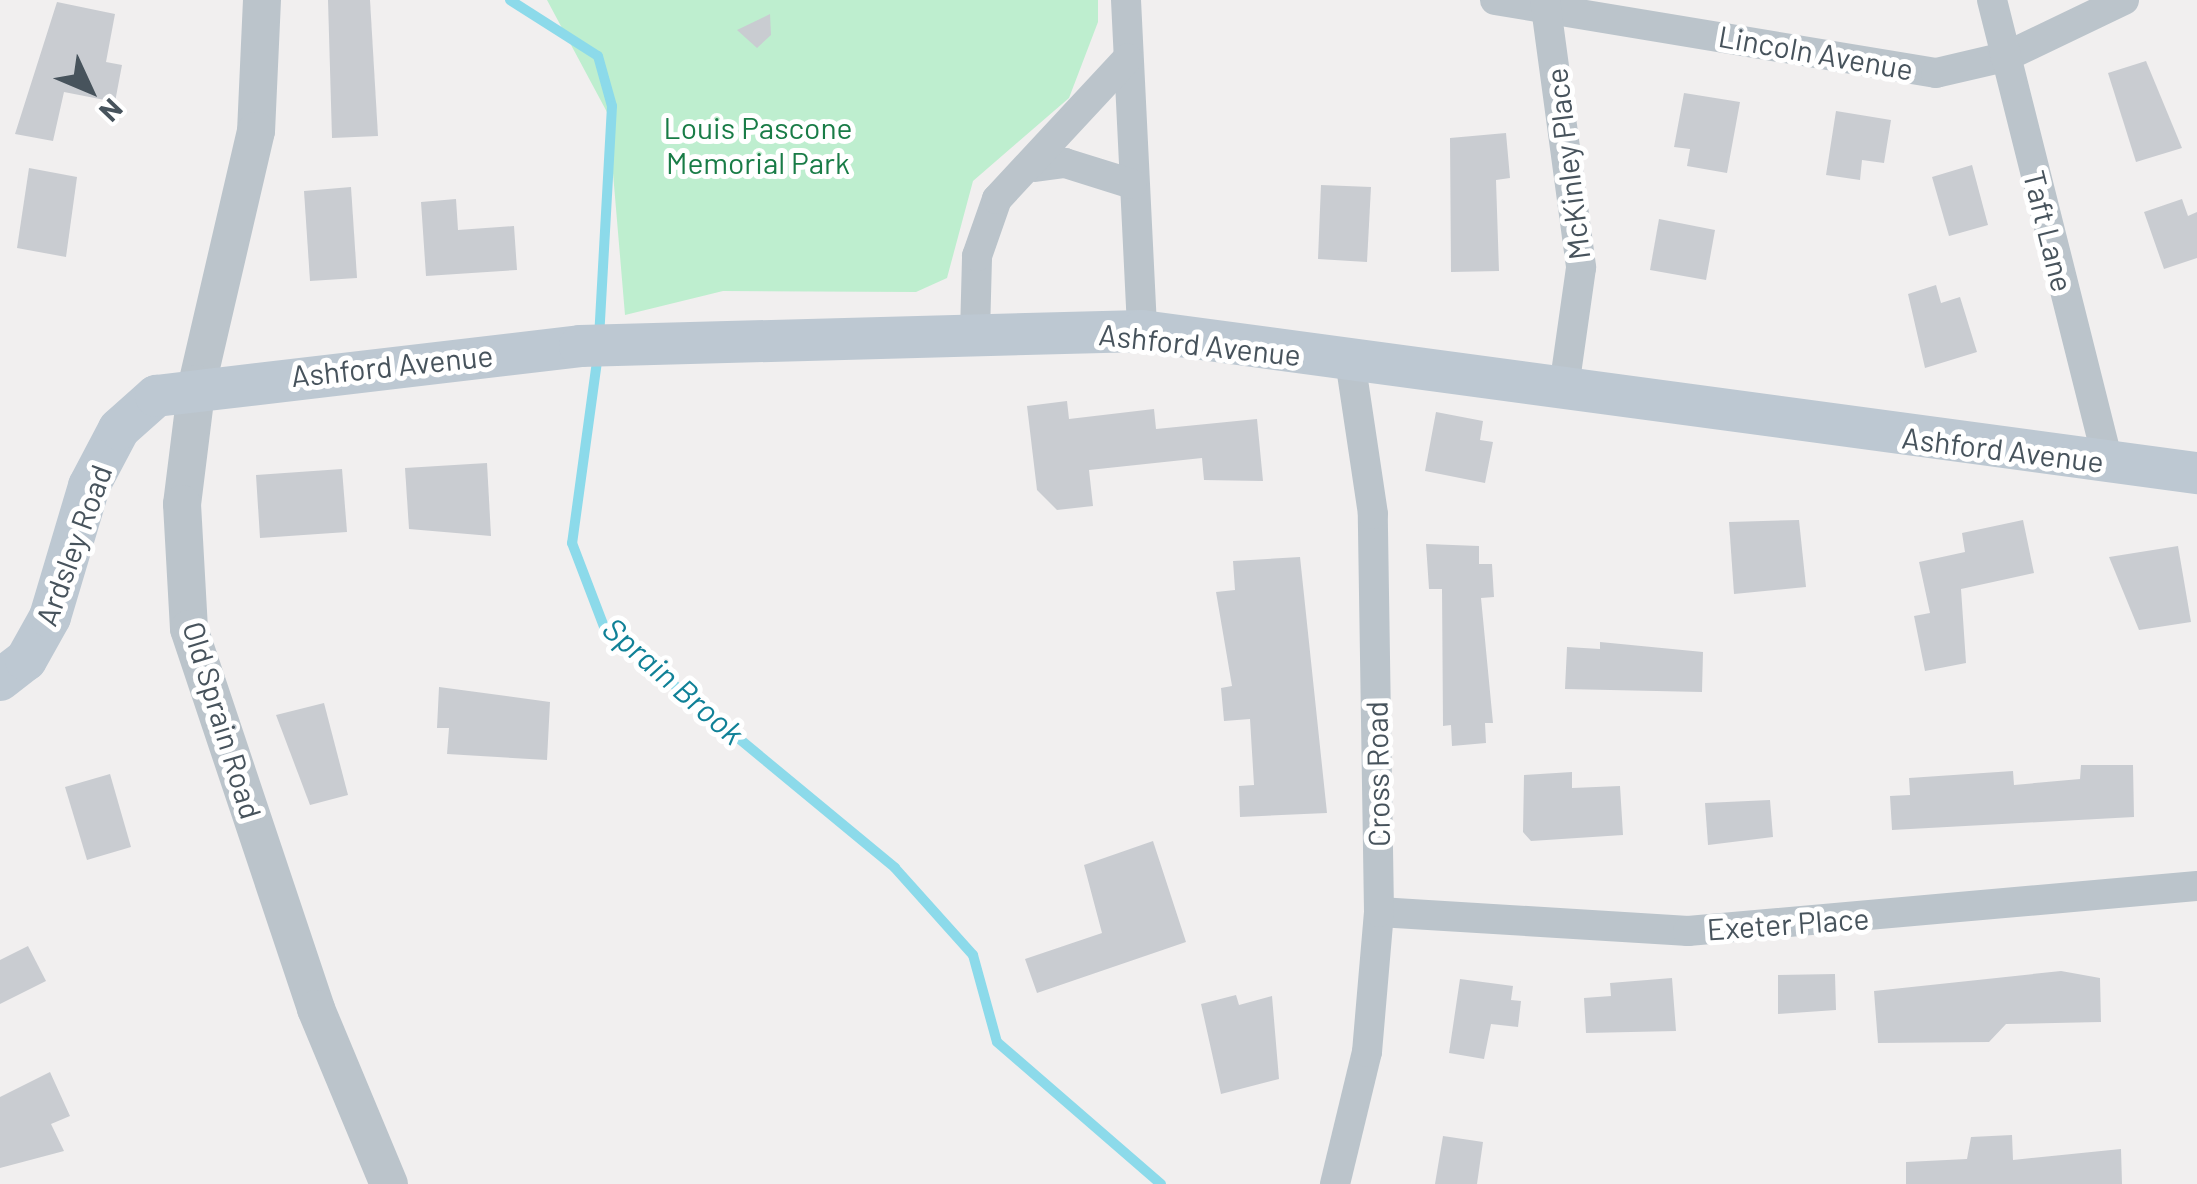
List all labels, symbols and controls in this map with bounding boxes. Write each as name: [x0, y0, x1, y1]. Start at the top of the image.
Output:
street label: Lincoln Avenue: [1716, 17, 1916, 87]
north arrow: [40, 40, 140, 140]
street label: McKinley Place: [1537, 66, 1597, 262]
text: N: [93, 92, 130, 129]
park label: Louis Pascone Memorial Park: [664, 109, 852, 180]
street label: Taft Lane: [2017, 167, 2081, 295]
street label: Ashford Avenue: [1097, 315, 1303, 373]
street label: Ashford Avenue: [289, 336, 495, 394]
street label: Ashford Avenue: [1900, 419, 2106, 479]
street label: Ardsley Road: [27, 460, 119, 630]
water label: Sprain Brook: [596, 608, 752, 752]
street label: Old Sprain Road: [176, 617, 270, 823]
street label: Cross Road: [1358, 701, 1396, 847]
street label: Exeter Place: [1706, 899, 1870, 947]

